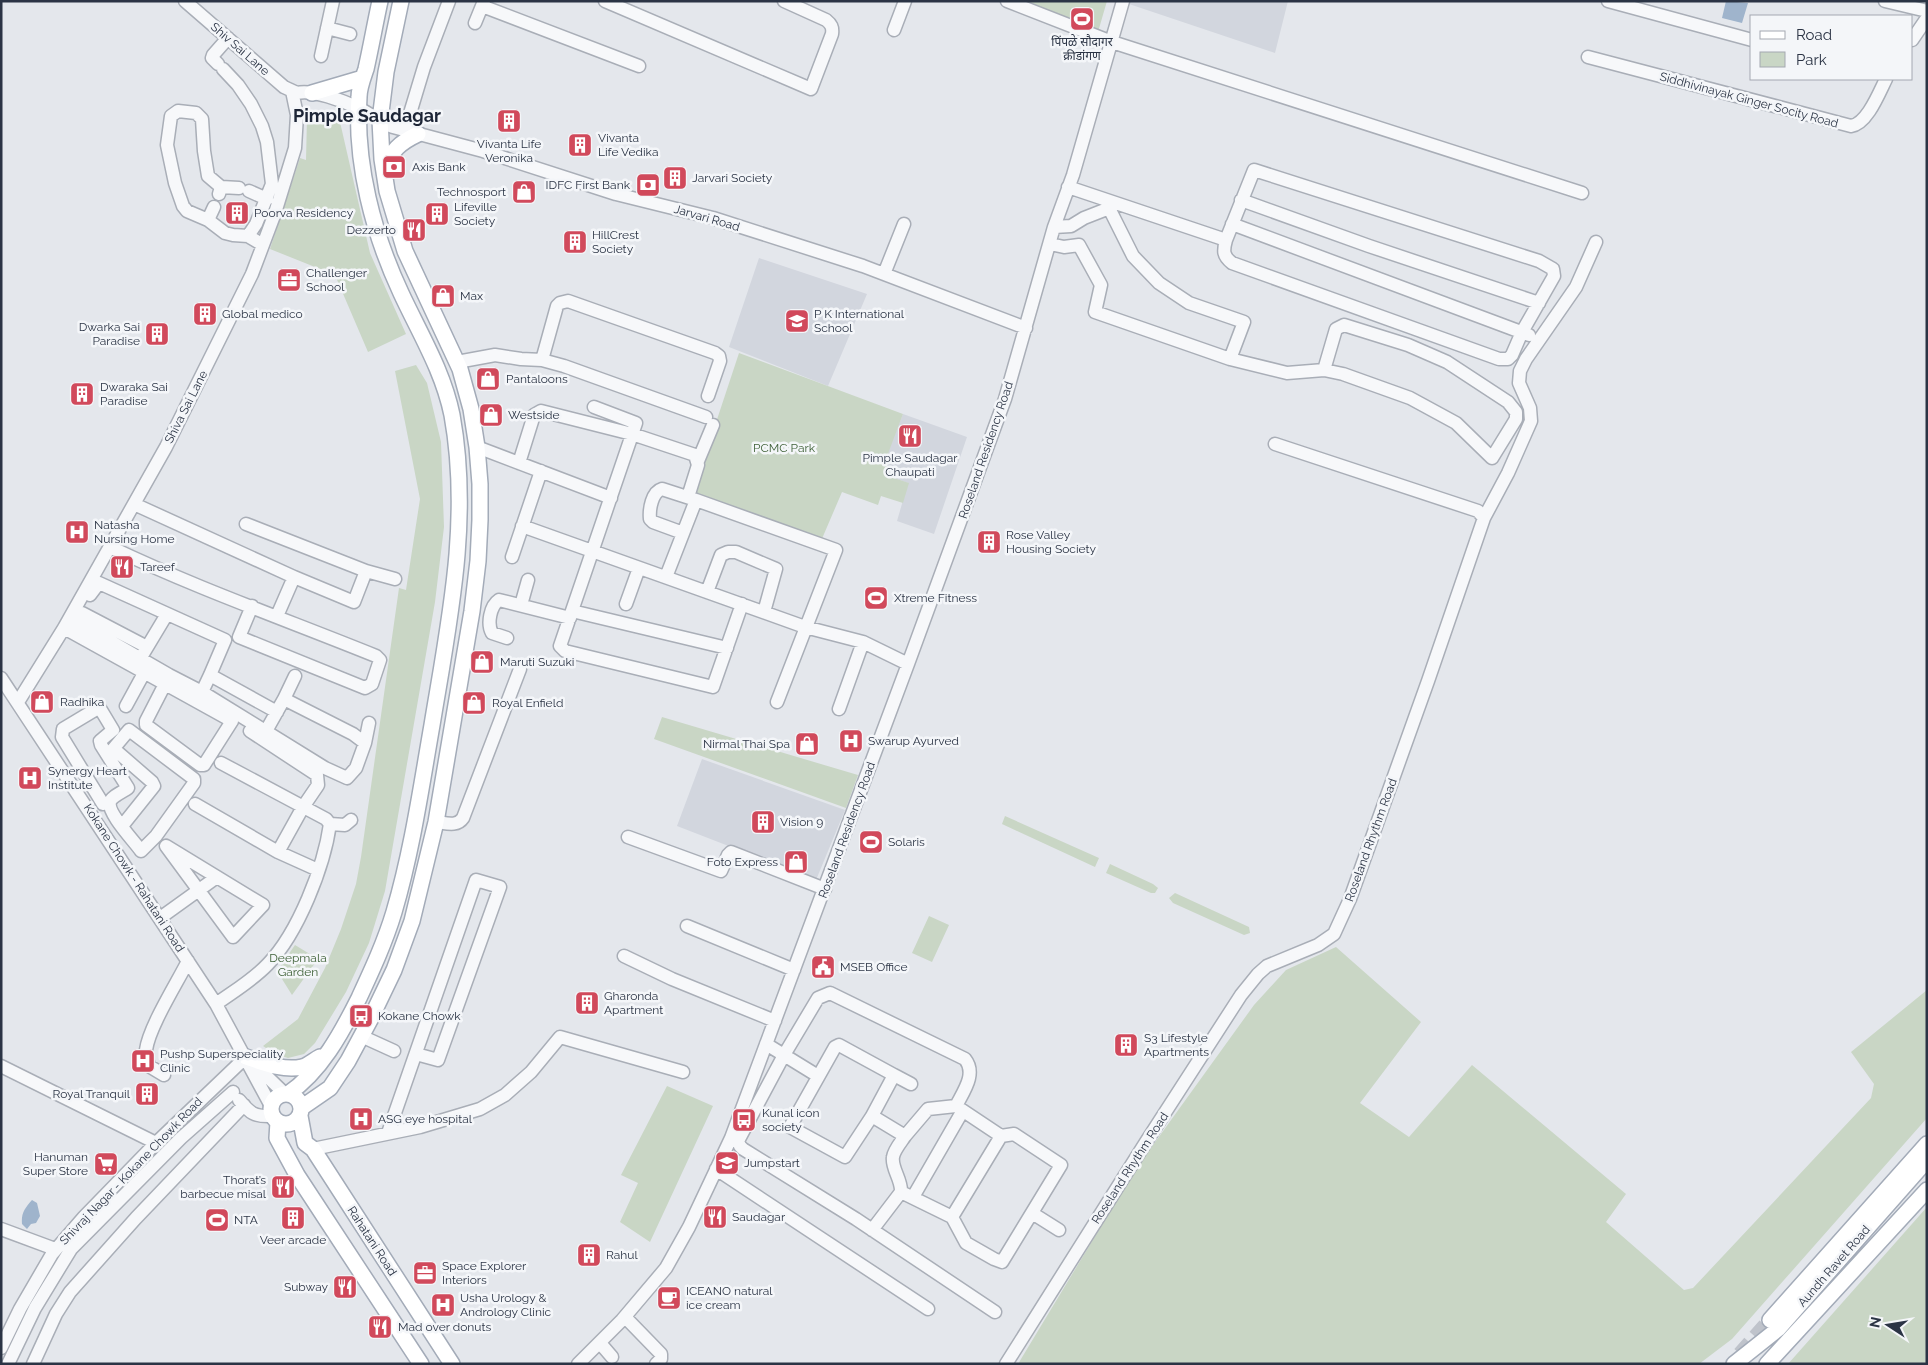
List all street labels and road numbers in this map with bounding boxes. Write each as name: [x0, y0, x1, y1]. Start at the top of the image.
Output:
street label: Shiv Sai Lane: [208, 20, 272, 78]
street label: Siddhivinayak Ginger Socity Road: [1658, 69, 1840, 131]
street label: Jarvari Road: [672, 202, 742, 234]
street label: Shiva Sai Lane: [162, 368, 210, 446]
street label: Roseland Residency Road: [956, 380, 1016, 520]
street label: Roseland Residency Road: [816, 760, 878, 900]
street label: Roseland Rhythm Road: [1342, 777, 1400, 903]
street label: Kokane Chowk - Rahatani Road: [81, 801, 187, 955]
street label: Shivraj Nagar - Kokane Chowk Road: [57, 1095, 205, 1247]
street label: Roseland Rhythm Road: [1089, 1110, 1171, 1226]
street label: Rahatani Road: [344, 1204, 400, 1278]
street label: Aundh Ravet Road: [1795, 1223, 1873, 1309]

